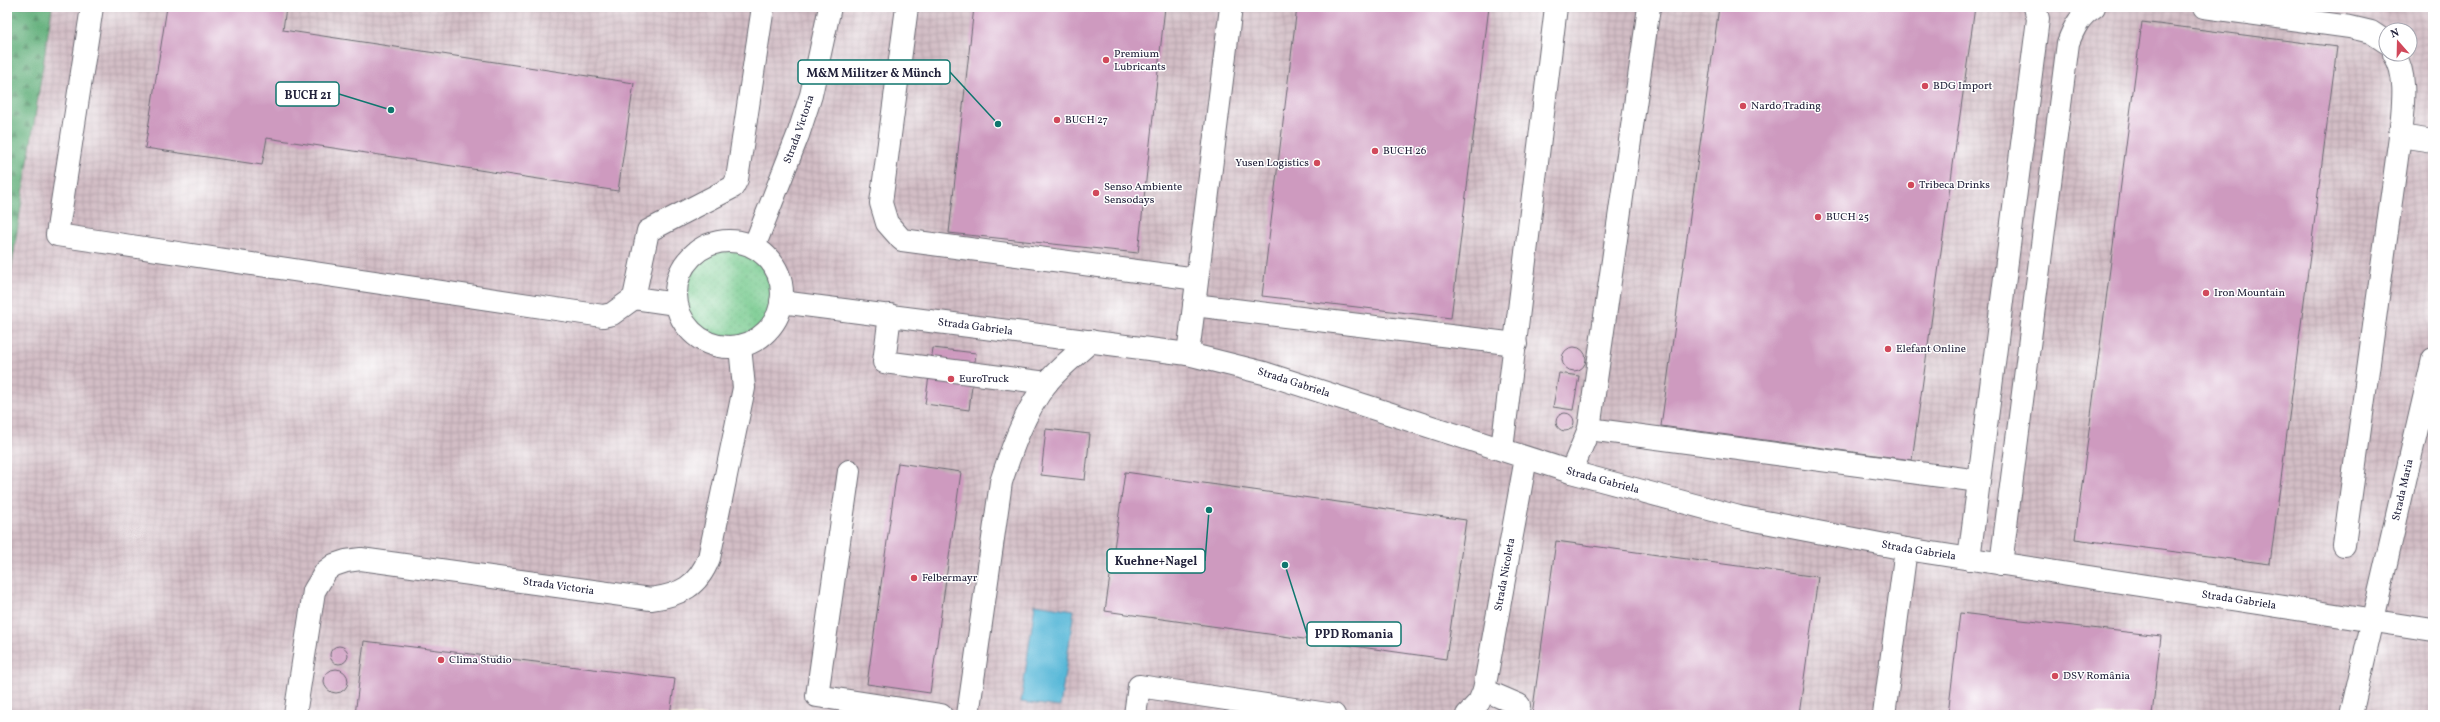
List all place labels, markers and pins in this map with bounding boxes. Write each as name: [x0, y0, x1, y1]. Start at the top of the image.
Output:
place label: Premium Lubricants: [1114, 47, 1166, 75]
marker: Premium Lubricants: [1101, 55, 1111, 65]
callout: M&M Militzer & Münch: [798, 60, 950, 84]
place label: BDG Import: [1933, 79, 1993, 94]
marker: BDG Import: [1920, 81, 1930, 91]
callout: BUCH 21: [276, 82, 339, 106]
place label: Nardo Trading: [1751, 99, 1821, 114]
marker: Nardo Trading: [1738, 101, 1748, 111]
place label: BUCH 27: [1065, 113, 1108, 128]
marker: BUCH 27: [1052, 115, 1062, 125]
place label: BUCH 26: [1383, 144, 1427, 159]
marker: BUCH 26: [1370, 146, 1380, 156]
place label: Yusen Logistics: [1235, 156, 1309, 171]
marker: Yusen Logistics: [1312, 158, 1322, 168]
place label: Tribeca Drinks: [1919, 178, 1990, 193]
place label: Senso Ambiente Sensodays: [1104, 180, 1182, 208]
marker: Tribeca Drinks: [1906, 180, 1916, 190]
marker: Senso Ambiente Sensodays: [1091, 188, 1101, 198]
place label: BUCH 25: [1826, 210, 1869, 225]
marker: BUCH 25: [1813, 212, 1823, 222]
place label: Iron Mountain: [2214, 286, 2285, 301]
marker: Iron Mountain: [2201, 288, 2211, 298]
place label: Elefant Online: [1896, 342, 1966, 357]
marker: Elefant Online: [1883, 344, 1893, 354]
place label: EuroTruck: [959, 372, 1009, 387]
marker: EuroTruck: [946, 374, 956, 384]
callout: Kuehne+Nagel: [1107, 549, 1205, 573]
place label: Felbermayr: [922, 571, 978, 586]
marker: Felbermayr: [909, 573, 919, 583]
callout: PPD Romania: [1307, 622, 1401, 646]
place label: Clima Studio: [449, 653, 512, 668]
marker: Clima Studio: [436, 655, 446, 665]
place label: DSV România: [2063, 669, 2131, 684]
marker: DSV România: [2050, 671, 2060, 681]

